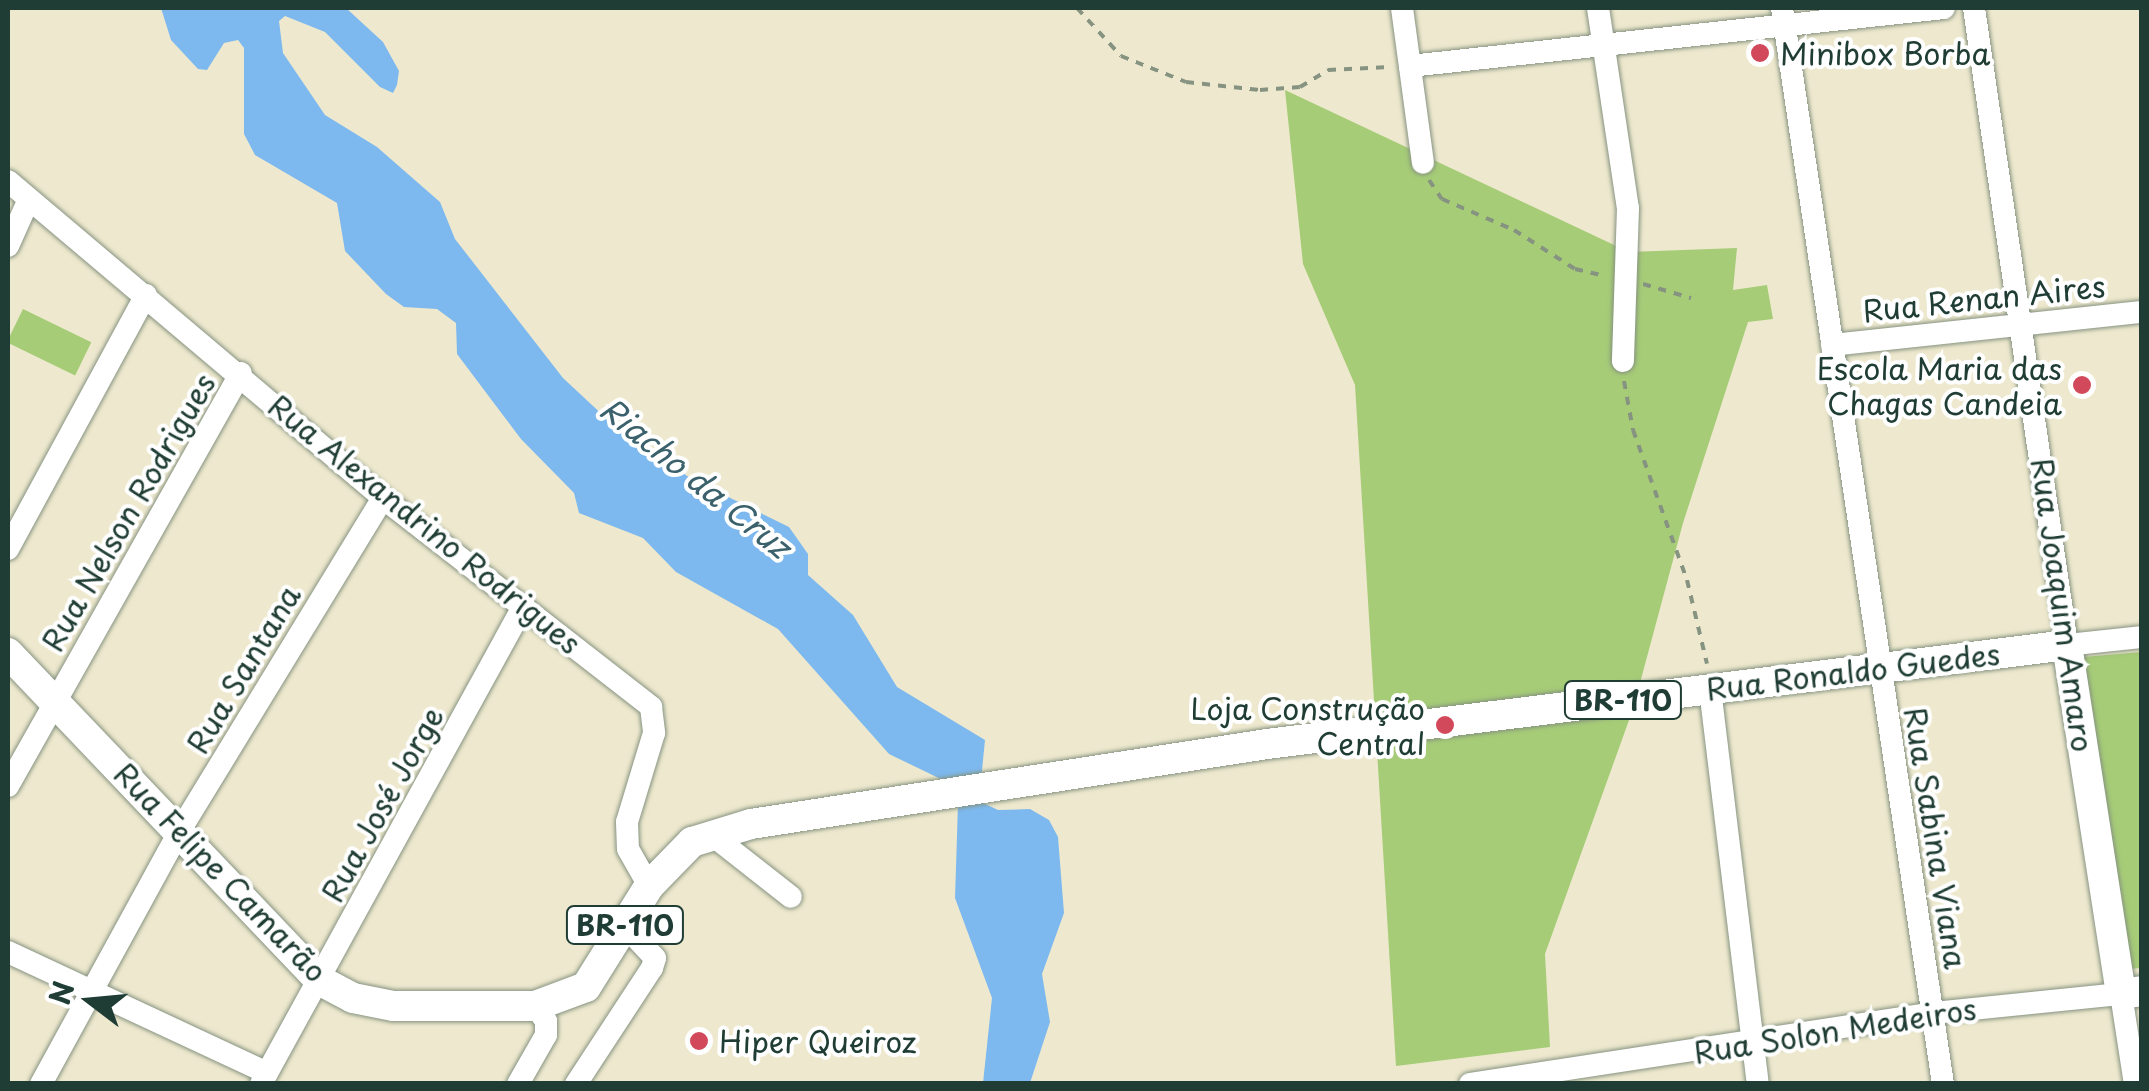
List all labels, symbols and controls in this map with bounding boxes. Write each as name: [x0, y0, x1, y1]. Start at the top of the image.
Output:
place label: Minibox Borba: [1780, 35, 1991, 71]
marker: Minibox Borba: [1749, 42, 1771, 64]
street label: Rua Renan Aires: [1861, 267, 2107, 329]
place label: Escola Maria das Chagas Candeia: [1817, 350, 2062, 420]
street label: Rua Nelson Rodrigues: [34, 367, 222, 657]
marker: Escola Maria das Chagas Candeia: [2071, 374, 2093, 396]
street label: Rua Alexandrino Rodrigues: [262, 387, 588, 661]
water label: Riacho da Cruz: [593, 388, 799, 566]
street label: Rua Joaquim Amaro: [2024, 455, 2102, 755]
street label: Rua Santana: [179, 578, 307, 760]
street label: Rua Ronaldo Guedes: [1702, 635, 2004, 707]
road number: BR-110: [1563, 677, 1683, 723]
place label: Loja Construção Central: [1191, 690, 1425, 760]
street label: Rua José Jorge: [313, 699, 451, 909]
street label: Rua Sabina Viana: [1898, 706, 1974, 970]
marker: Loja Construção Central: [1434, 714, 1456, 736]
street label: Rua Felipe Camarão: [106, 754, 336, 990]
road number: BR-110: [565, 902, 685, 948]
north arrow: [40, 951, 140, 1051]
text: N: [37, 976, 84, 1009]
street label: Rua Solon Medeiros: [1691, 990, 1979, 1070]
place label: Hiper Queiroz: [719, 1023, 918, 1059]
marker: Hiper Queiroz: [688, 1030, 710, 1052]

